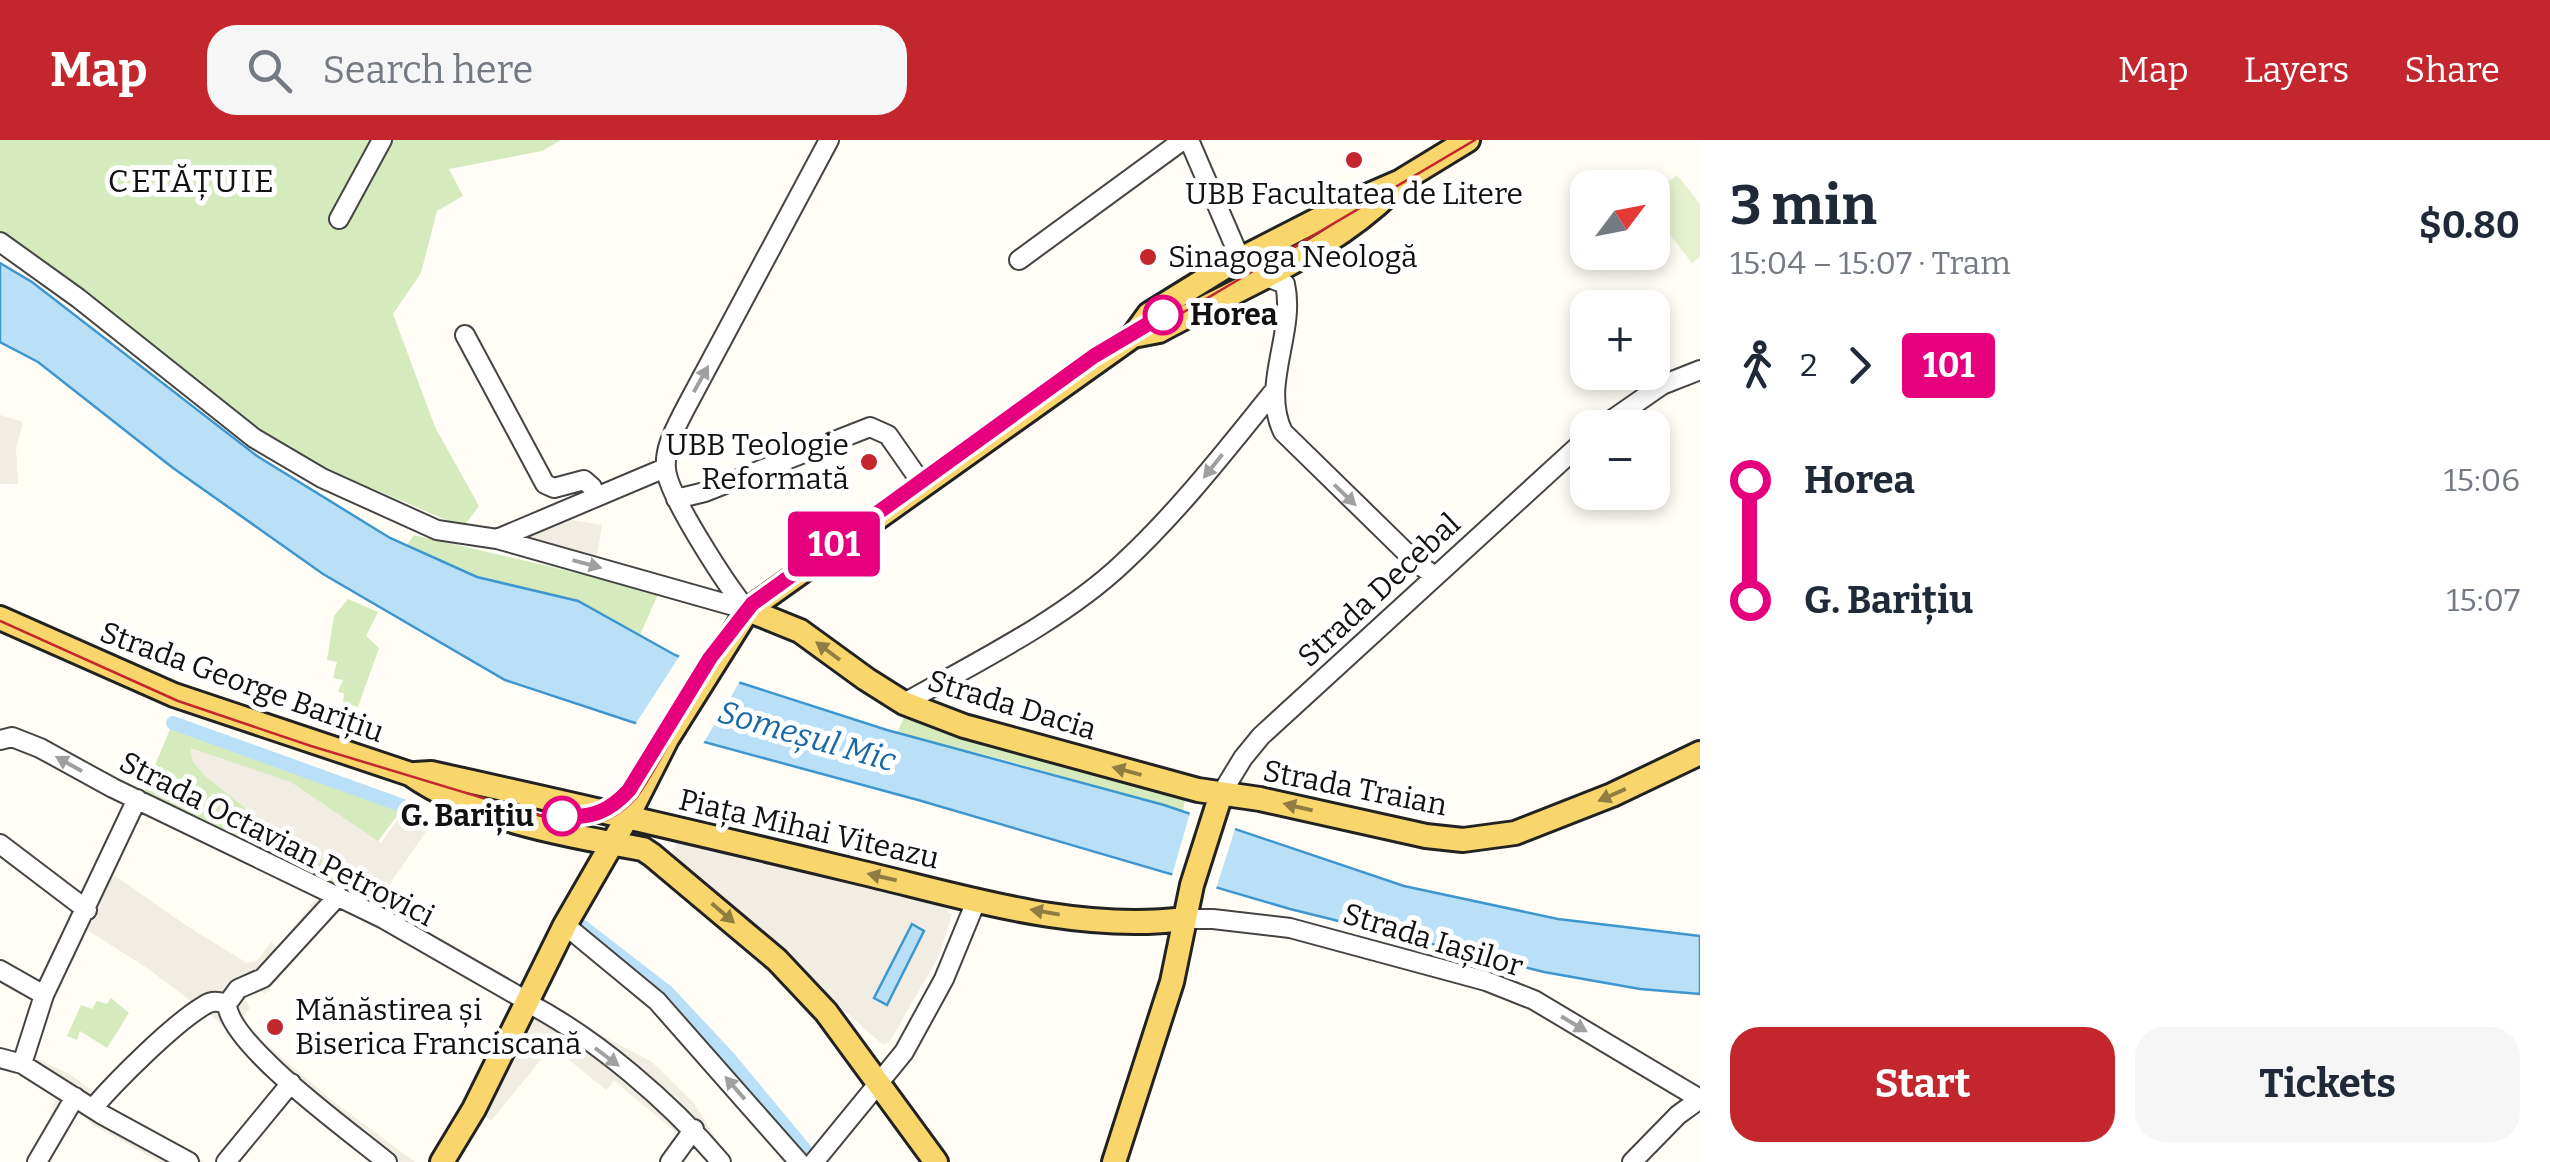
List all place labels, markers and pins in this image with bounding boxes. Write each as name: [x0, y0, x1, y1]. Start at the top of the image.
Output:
marker: UBB Facultatea de Litere: [1343, 149, 1365, 171]
place label: UBB Facultatea de Litere: [1185, 176, 1523, 212]
place label: Sinagoga Neologă: [1168, 239, 1418, 275]
marker: Sinagoga Neologă: [1137, 246, 1159, 268]
marker: Horea: [1144, 296, 1182, 334]
place label: Horea: [1190, 297, 1278, 333]
place label: UBB Teologie Reformată: [666, 427, 849, 497]
marker: UBB Teologie Reformată: [858, 451, 880, 473]
marker: G. Barițiu: [543, 797, 581, 835]
place label: G. Barițiu: [400, 798, 534, 836]
place label: Mănăstirea și Biserica Franciscană: [295, 992, 582, 1062]
marker: Mănăstirea și Biserica Franciscană: [264, 1016, 286, 1038]

